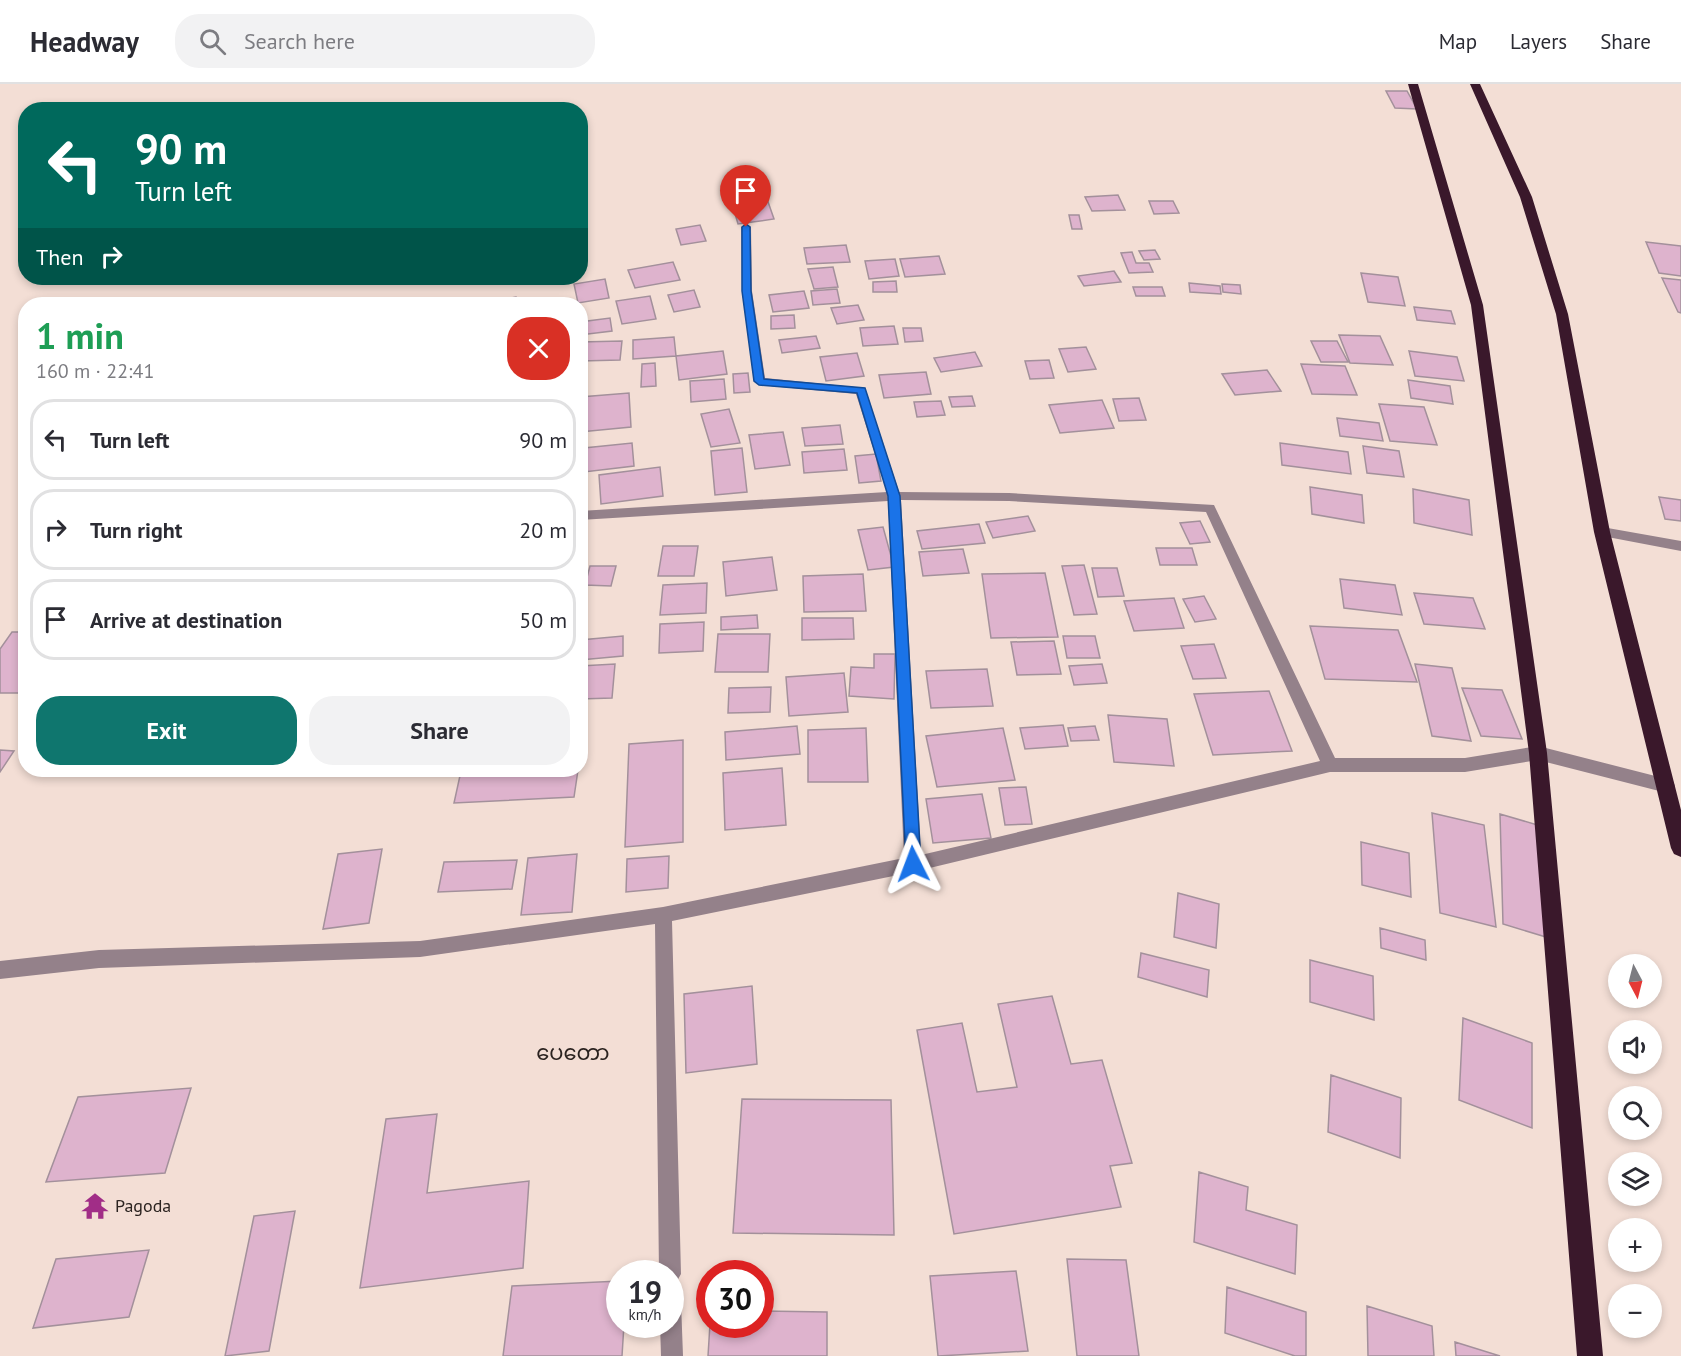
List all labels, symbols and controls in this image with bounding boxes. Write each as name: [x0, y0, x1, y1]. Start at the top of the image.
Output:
search box: [175, 14, 595, 68]
text: Headway: [30, 23, 139, 60]
icon: search: [196, 25, 229, 58]
text: Search here: [244, 27, 355, 55]
text: Map: [1439, 28, 1477, 55]
text: Layers: [1510, 28, 1567, 55]
text: Share: [1600, 28, 1651, 55]
text: 90 m: [135, 121, 227, 176]
icon: left: [36, 126, 114, 204]
pin: [720, 165, 771, 227]
text: Turn left: [135, 174, 232, 208]
icon: arrive: [729, 174, 762, 207]
icon: right: [95, 240, 128, 273]
text: Then: [36, 243, 83, 271]
text: 1 min: [36, 312, 124, 359]
button: close: [507, 317, 570, 380]
text: 160 m · 22:41: [36, 358, 154, 384]
icon: left: [39, 423, 72, 456]
text: Turn left: [90, 426, 170, 454]
text: 90 m: [519, 426, 567, 454]
icon: right: [39, 513, 72, 546]
text: Turn right: [90, 516, 182, 544]
text: 20 m: [519, 516, 567, 544]
icon: arrive: [39, 603, 72, 636]
text: Arrive at destination: [90, 606, 282, 634]
text: 50 m: [519, 606, 567, 634]
button: Exit: [36, 696, 297, 765]
button: Share: [309, 696, 570, 765]
position arrow: [881, 832, 945, 896]
north arrow: [1608, 954, 1662, 1008]
map controls: [1608, 954, 1662, 1338]
button: sound: [1608, 1020, 1662, 1074]
district label: ပေတော: [536, 1039, 610, 1066]
button: search: [1608, 1086, 1662, 1140]
button: layers: [1608, 1152, 1662, 1206]
temple icon: Pagoda: [80, 1191, 110, 1221]
place label: Pagoda: [115, 1194, 171, 1217]
button: +: [1608, 1218, 1662, 1272]
speed limit sign: 30: [696, 1260, 774, 1338]
text: 19: [628, 1272, 662, 1311]
button: −: [1608, 1284, 1662, 1338]
text: km/h: [629, 1305, 661, 1324]

